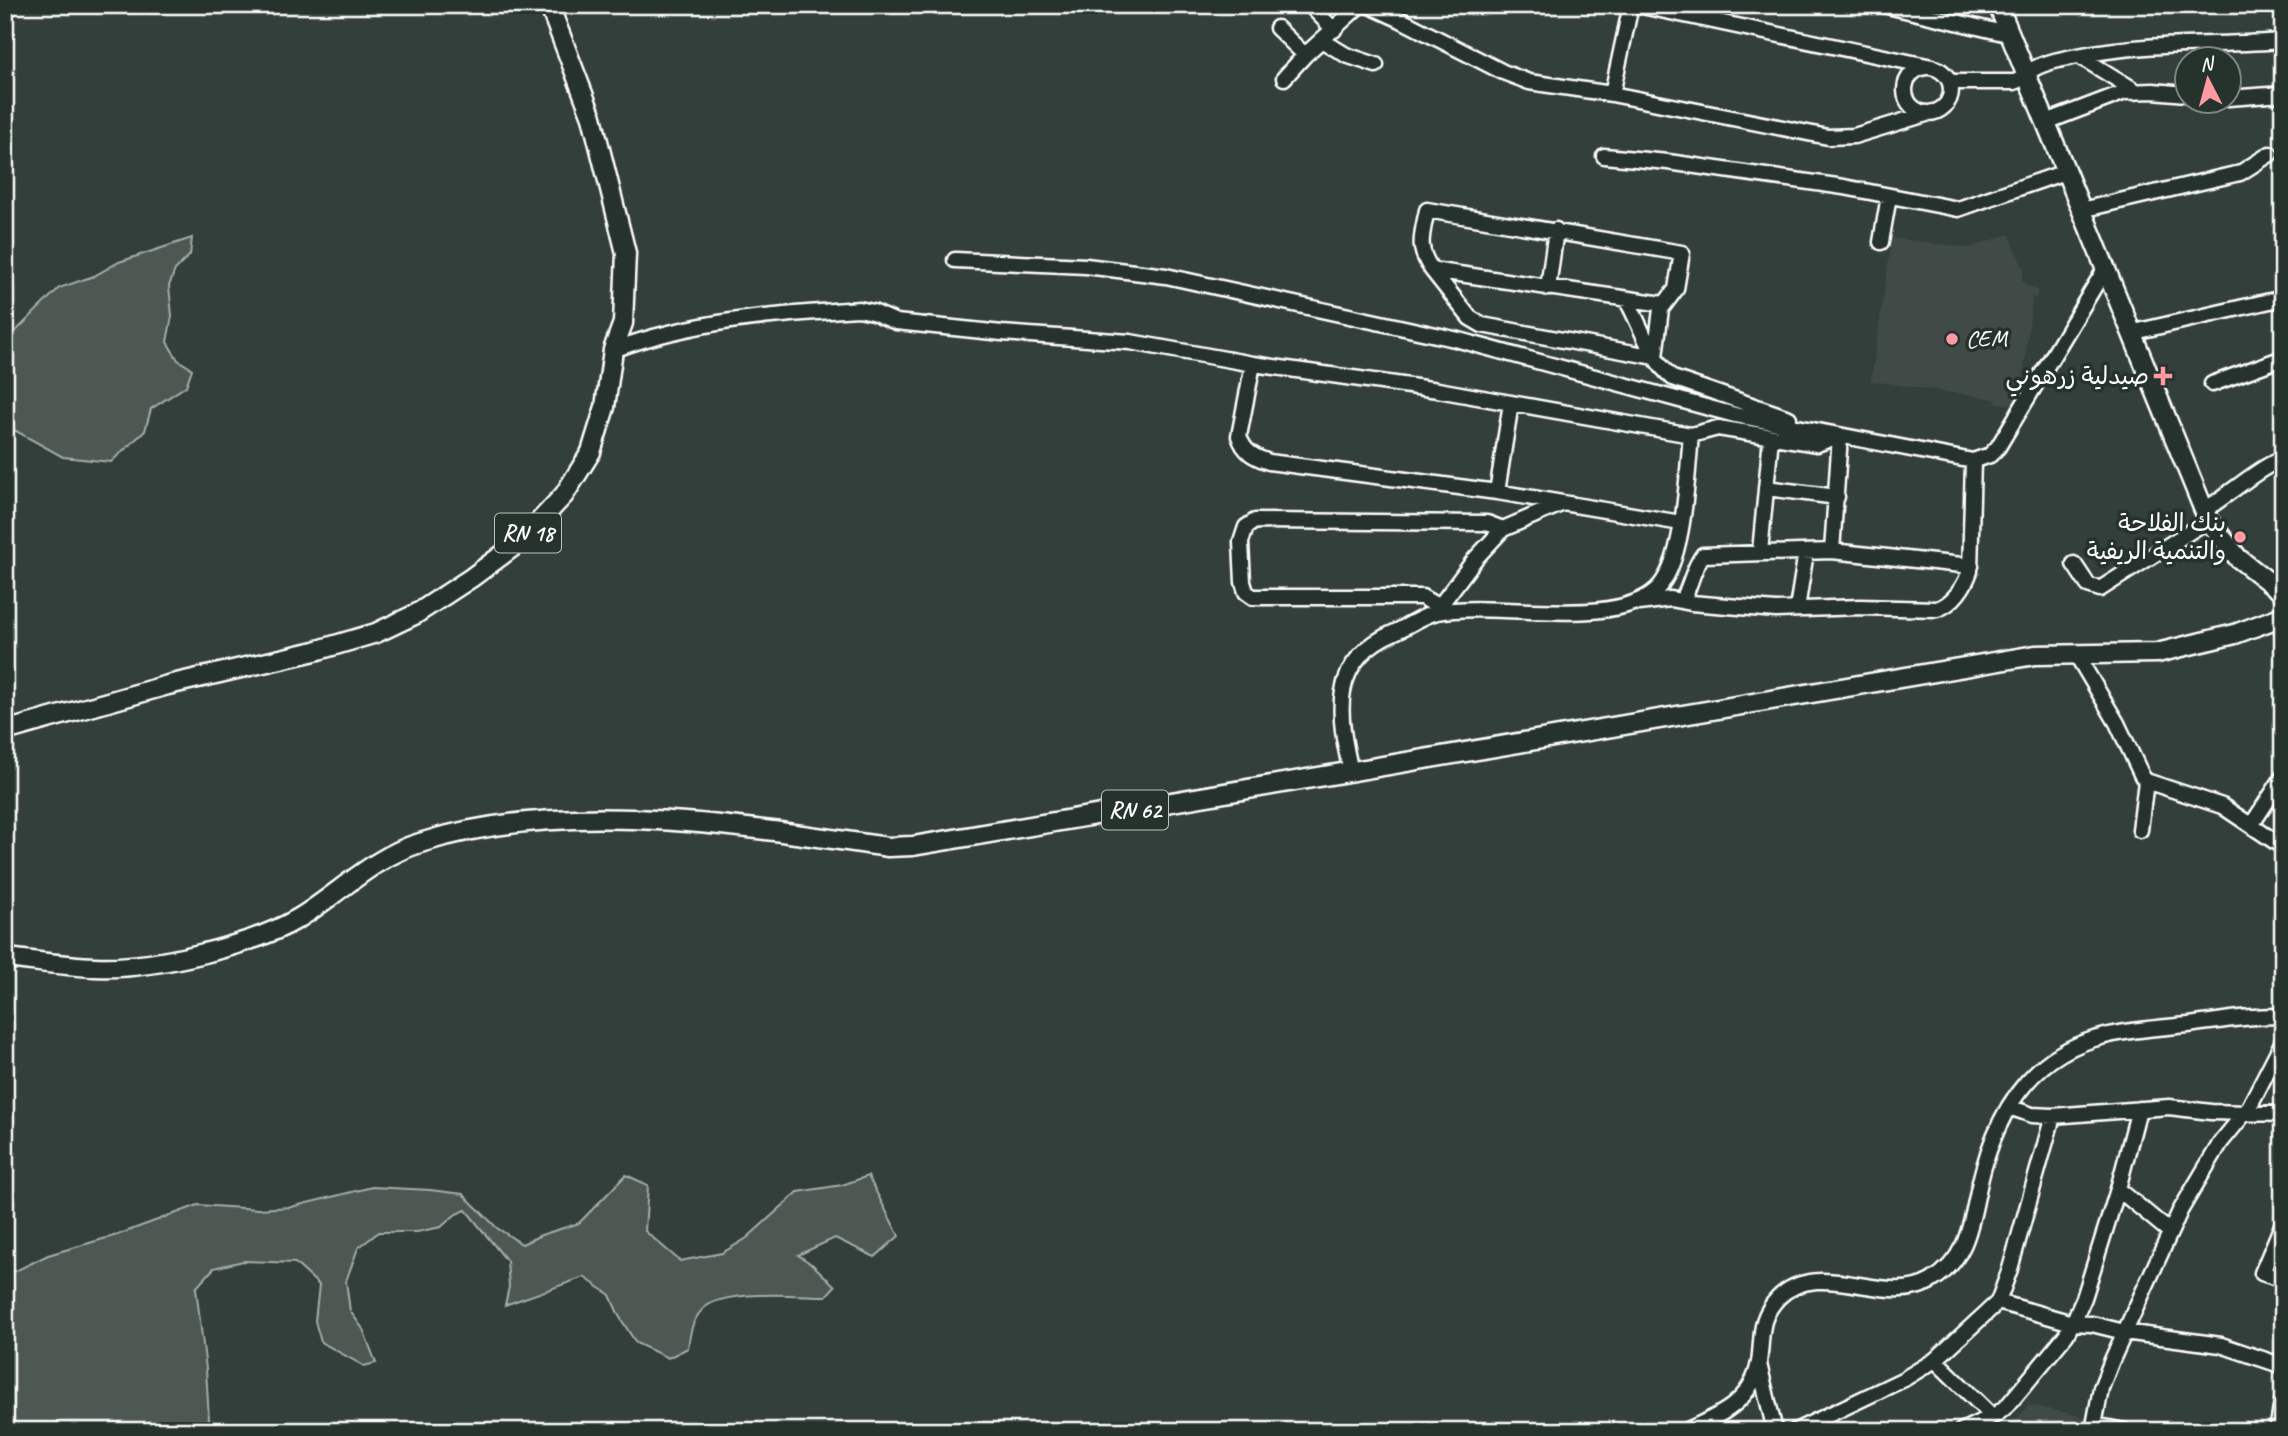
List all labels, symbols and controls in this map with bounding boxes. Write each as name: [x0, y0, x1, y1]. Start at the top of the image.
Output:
north arrow: [2172, 46, 2242, 116]
text: N: [2199, 51, 2217, 77]
place label: CEM: [1966, 324, 2009, 354]
marker: CEM: [1944, 331, 1960, 347]
place label: صيدلية زرهوني: [2005, 361, 2149, 397]
marker: صيدلية زرهوني: [2155, 368, 2171, 384]
place label: بنك الفلاحة والتنمية الريفية: [2087, 508, 2226, 566]
road number: RN 18: [495, 513, 561, 552]
marker: بنك الفلاحة والتنمية الريفية: [2232, 529, 2248, 545]
road number: RN 62: [1102, 790, 1168, 830]

